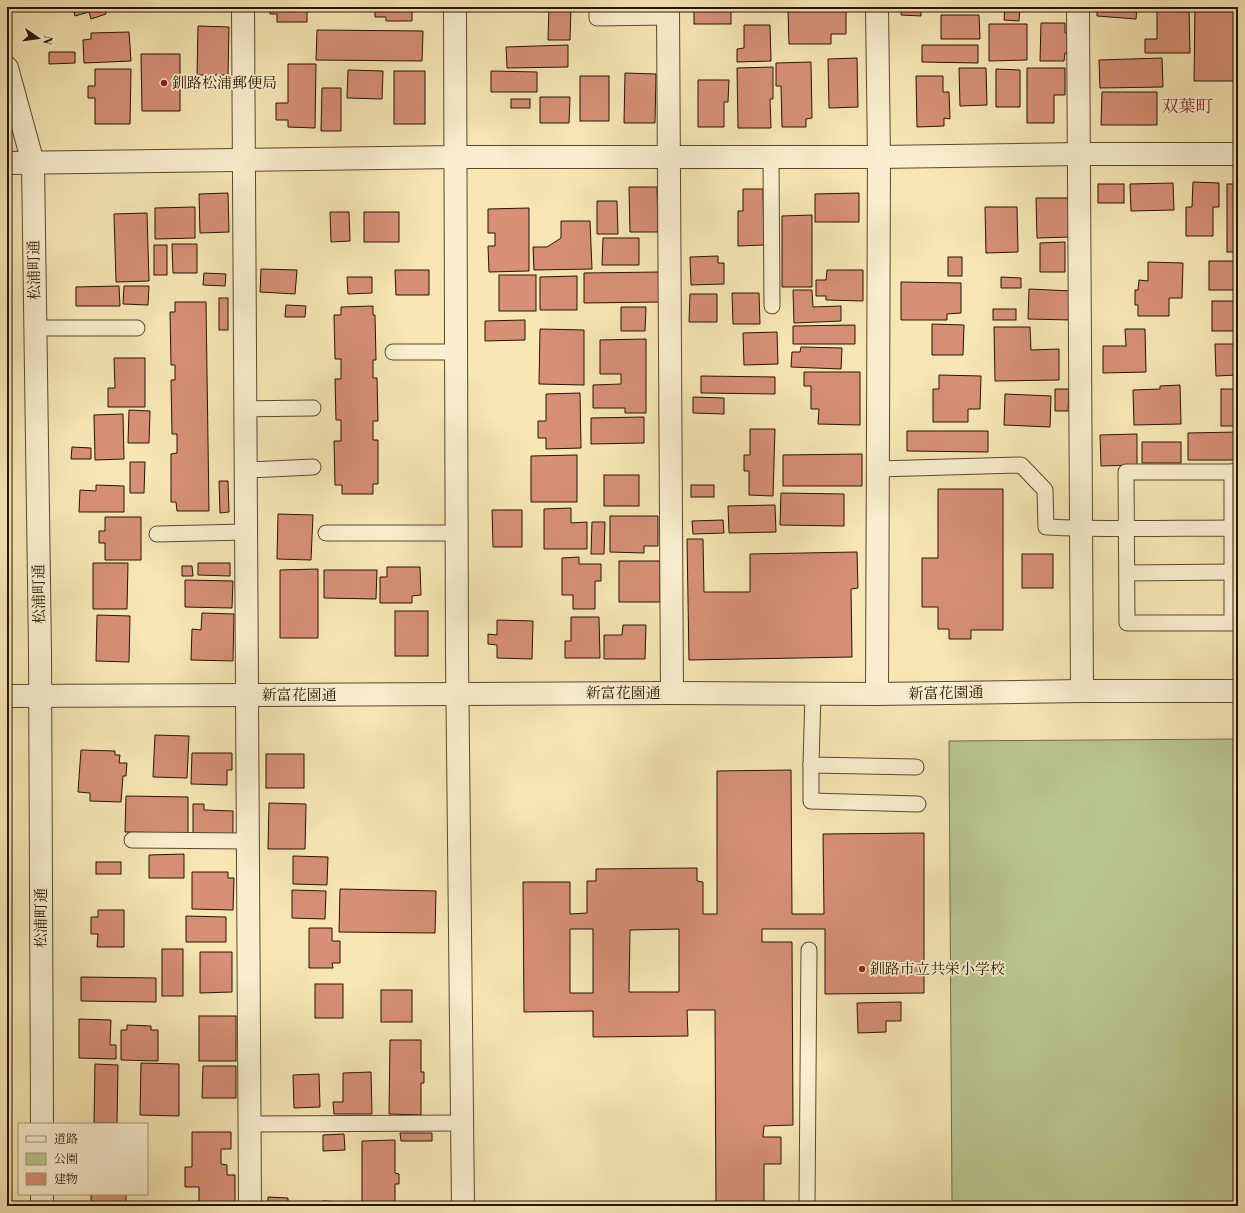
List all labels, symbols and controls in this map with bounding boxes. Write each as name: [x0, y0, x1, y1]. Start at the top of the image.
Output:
north arrow: [18, 18, 58, 58]
text: N: [39, 34, 55, 46]
place label: 釧路松浦郵便局: [172, 74, 277, 93]
marker: 釧路松浦郵便局: [159, 78, 169, 88]
district label: 双葉町: [1162, 96, 1213, 118]
street label: 松浦町通: [24, 240, 45, 300]
street label: 松浦町通: [29, 564, 50, 624]
street label: 新富花園通: [908, 683, 984, 704]
street label: 新富花園通: [585, 684, 661, 703]
street label: 新富花園通: [261, 686, 337, 705]
street label: 松浦町通: [32, 888, 51, 948]
place label: 釧路市立共栄小学校: [870, 960, 1005, 979]
marker: 釧路市立共栄小学校: [857, 964, 867, 974]
legend: [18, 1123, 148, 1195]
text: 道路: [54, 1132, 78, 1147]
text: 公園: [54, 1152, 78, 1167]
text: 建物: [54, 1172, 78, 1187]

